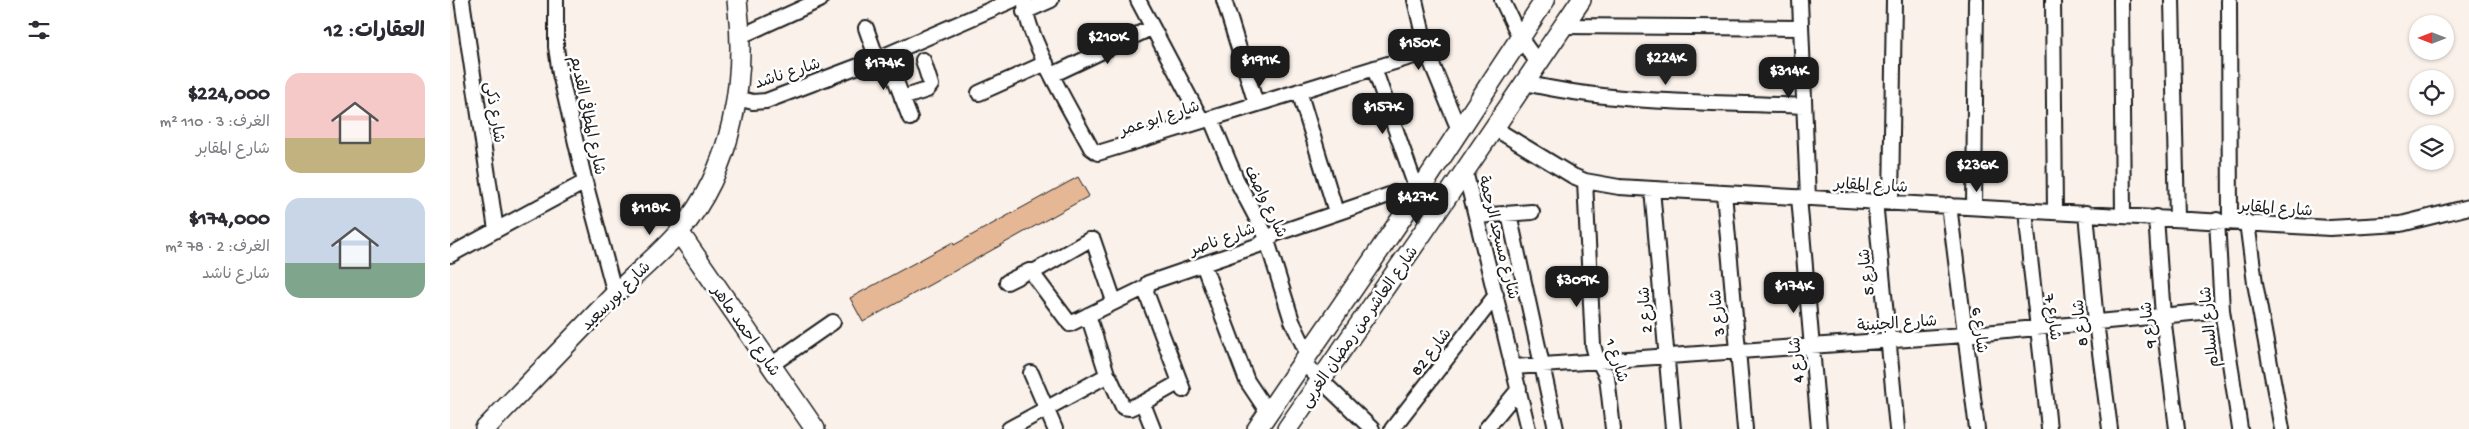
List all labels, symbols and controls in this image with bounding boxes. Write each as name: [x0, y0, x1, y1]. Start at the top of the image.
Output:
north arrow: [2409, 15, 2454, 60]
map controls: [2409, 15, 2454, 170]
icon: filters: [25, 16, 53, 44]
text: العقارات: 12: [324, 20, 425, 45]
pin: $210K: [1073, 22, 1143, 65]
pin: $150K: [1384, 28, 1454, 71]
text: $210K: [1088, 29, 1128, 48]
text: $150K: [1399, 35, 1439, 54]
pin: $224K: [1631, 44, 1701, 86]
pin: $191K: [1225, 46, 1295, 88]
pin: $174K: [849, 48, 919, 91]
text: $224K: [1646, 50, 1686, 69]
text: $191K: [1242, 52, 1278, 71]
street label: شارع المطافى القديم: [564, 54, 610, 177]
text: $174K: [865, 55, 903, 74]
street label: شارع ناشد: [753, 56, 823, 95]
pin: $314K: [1754, 56, 1824, 99]
text: $314K: [1770, 63, 1808, 82]
button: locate: [2409, 70, 2454, 115]
street label: شارع ذكى: [478, 81, 507, 145]
text: $224,000: [188, 83, 270, 108]
pin: $157K: [1348, 92, 1418, 135]
icon: home: [325, 93, 385, 153]
street label: شارع ابو عمر: [1116, 98, 1203, 143]
text: $157K: [1363, 99, 1403, 118]
text: الغرف: 3 · 110 m²: [160, 114, 270, 133]
button: layers: [2409, 125, 2454, 170]
text: شارع المقابر: [196, 141, 270, 160]
pin: $236K: [1942, 150, 2012, 193]
text: $236K: [1957, 157, 1997, 176]
street label: شارع واصف: [1238, 163, 1290, 242]
street label: شارع مسجد الرحمة: [1472, 174, 1522, 302]
street label: شارع المقابر: [1831, 176, 1908, 199]
pin: $427K: [1382, 182, 1452, 225]
text: $427K: [1397, 189, 1437, 208]
pin: $118K: [615, 194, 685, 236]
street label: شارع المقابر: [2236, 198, 2313, 223]
text: $118K: [631, 200, 669, 219]
text: $174,000: [189, 208, 270, 233]
icon: home: [325, 218, 385, 278]
street label: شارع ناصر: [1186, 221, 1259, 263]
text: الغرف: 2 · 78 m²: [165, 239, 270, 258]
street label: شارع العاشر من رمضان الغربى: [1298, 244, 1424, 412]
street label: شارع 5: [1857, 247, 1880, 296]
street label: شارع بورسعيد: [579, 259, 656, 336]
text: شارع ناشد: [202, 266, 270, 285]
pin: $309K: [1542, 266, 1612, 308]
text: $309K: [1556, 272, 1598, 291]
pin: $174K: [1759, 272, 1829, 314]
text: $174K: [1775, 278, 1813, 297]
street label: شارع احمد ماهر: [705, 281, 782, 381]
street label: شارع السلام: [2198, 285, 2225, 368]
street label: شارع 2: [1636, 286, 1659, 333]
street label: شارع 3: [1708, 289, 1731, 338]
street label: شارع 7: [2038, 292, 2063, 342]
street label: شارع 8: [2071, 298, 2094, 347]
street label: شارع 9: [2139, 301, 2162, 350]
street label: شارع 6: [1965, 306, 1990, 355]
street label: شارع الجنينة: [1856, 312, 1938, 338]
street label: شارع 82: [1408, 326, 1457, 381]
street label: شارع 1: [1599, 336, 1630, 385]
street label: شارع 4: [1787, 336, 1810, 383]

